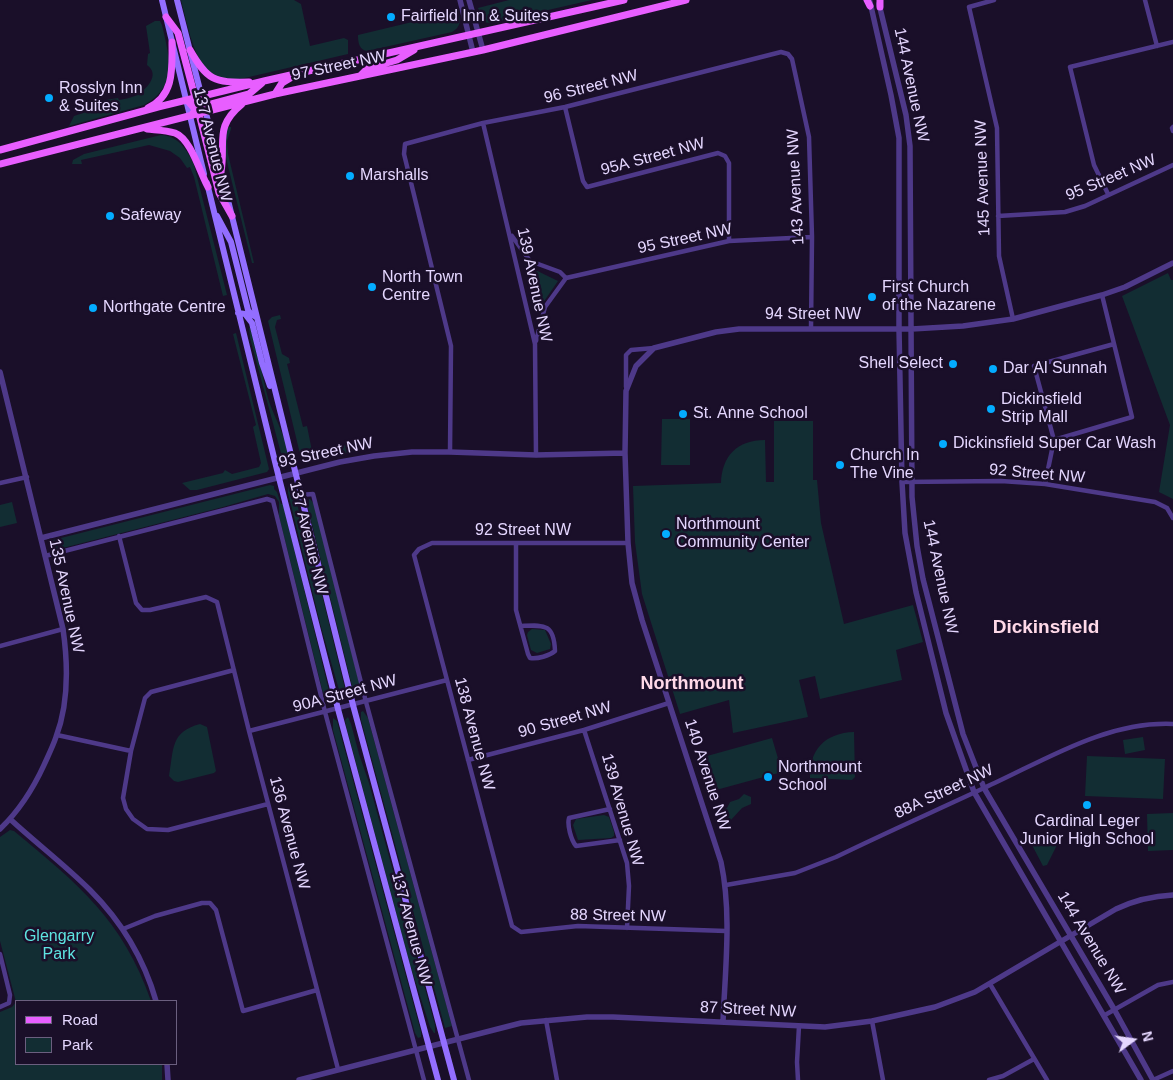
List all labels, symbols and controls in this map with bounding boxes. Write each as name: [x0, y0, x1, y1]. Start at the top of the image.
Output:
place label: Fairfield Inn & Suites: [401, 7, 549, 27]
marker: Fairfield Inn & Suites: [385, 11, 397, 23]
street label: 144 Avenue NW: [890, 26, 932, 144]
street label: 97 Street NW: [290, 47, 388, 85]
street label: 96 Street NW: [542, 66, 640, 108]
place label: Rosslyn Inn & Suites: [59, 79, 143, 117]
street label: 137 Avenue NW: [189, 86, 235, 204]
marker: Rosslyn Inn & Suites: [43, 92, 55, 104]
street label: 145 Avenue NW: [971, 120, 995, 236]
street label: 143 Avenue NW: [783, 128, 809, 246]
street label: 95A Street NW: [599, 134, 707, 180]
street label: 95 Street NW: [1063, 150, 1159, 206]
place label: Marshalls: [360, 166, 428, 186]
marker: Marshalls: [344, 170, 356, 182]
place label: Safeway: [120, 206, 181, 226]
marker: Safeway: [104, 210, 116, 222]
street label: 95 Street NW: [636, 220, 734, 258]
street label: 139 Avenue NW: [513, 226, 555, 344]
place label: North Town Centre: [382, 268, 463, 306]
place label: First Church of the Nazarene: [882, 278, 996, 316]
marker: North Town Centre: [366, 281, 378, 293]
marker: First Church of the Nazarene: [866, 291, 878, 303]
place label: Northgate Centre: [103, 298, 226, 318]
marker: Northgate Centre: [87, 302, 99, 314]
street label: 94 Street NW: [765, 305, 861, 325]
place label: Shell Select: [859, 354, 943, 374]
marker: Shell Select: [947, 358, 959, 370]
place label: Dar Al Sunnah: [1003, 359, 1107, 379]
marker: Dar Al Sunnah: [987, 363, 999, 375]
place label: Dickinsfield Strip Mall: [1001, 390, 1082, 428]
marker: Dickinsfield Strip Mall: [985, 403, 997, 415]
place label: St. Anne School: [693, 404, 808, 424]
marker: St. Anne School: [677, 408, 689, 420]
street label: 93 Street NW: [277, 434, 375, 472]
place label: Dickinsfield Super Car Wash: [953, 434, 1156, 454]
marker: Dickinsfield Super Car Wash: [937, 438, 949, 450]
place label: Church In The Vine: [850, 446, 919, 484]
marker: Church In The Vine: [834, 459, 846, 471]
street label: 92 Street NW: [988, 460, 1086, 488]
street label: 137 Avenue NW: [285, 479, 331, 597]
place label: Northmount Community Center: [676, 515, 809, 553]
street label: 144 Avenue NW: [919, 518, 961, 636]
street label: 92 Street NW: [475, 521, 571, 541]
marker: Northmount Community Center: [660, 528, 672, 540]
street label: 135 Avenue NW: [45, 537, 87, 655]
district label: Dickinsfield: [993, 617, 1099, 639]
street label: 90A Street NW: [291, 671, 399, 717]
district label: Northmount: [641, 673, 743, 695]
street label: 138 Avenue NW: [450, 675, 498, 793]
street label: 90 Street NW: [516, 698, 614, 742]
street label: 140 Avenue NW: [680, 717, 734, 833]
street label: 139 Avenue NW: [597, 751, 647, 869]
place label: Northmount School: [778, 758, 862, 796]
street label: 88A Street NW: [892, 761, 996, 823]
marker: Northmount School: [762, 771, 774, 783]
street label: 136 Avenue NW: [265, 774, 313, 892]
marker: Cardinal Leger Junior High School: [1081, 799, 1093, 811]
place label: Cardinal Leger Junior High School: [1020, 812, 1154, 850]
street label: 137 Avenue NW: [387, 870, 435, 988]
street label: 144 Avenue NW: [1053, 888, 1129, 998]
street label: 88 Street NW: [570, 906, 666, 926]
park label: Glengarry Park: [24, 927, 94, 965]
street label: 87 Street NW: [700, 998, 796, 1022]
legend: [15, 1000, 178, 1065]
text: Road: [62, 1011, 98, 1028]
north arrow: [1108, 1015, 1158, 1065]
text: N: [1139, 1030, 1157, 1043]
text: Park: [62, 1036, 93, 1053]

